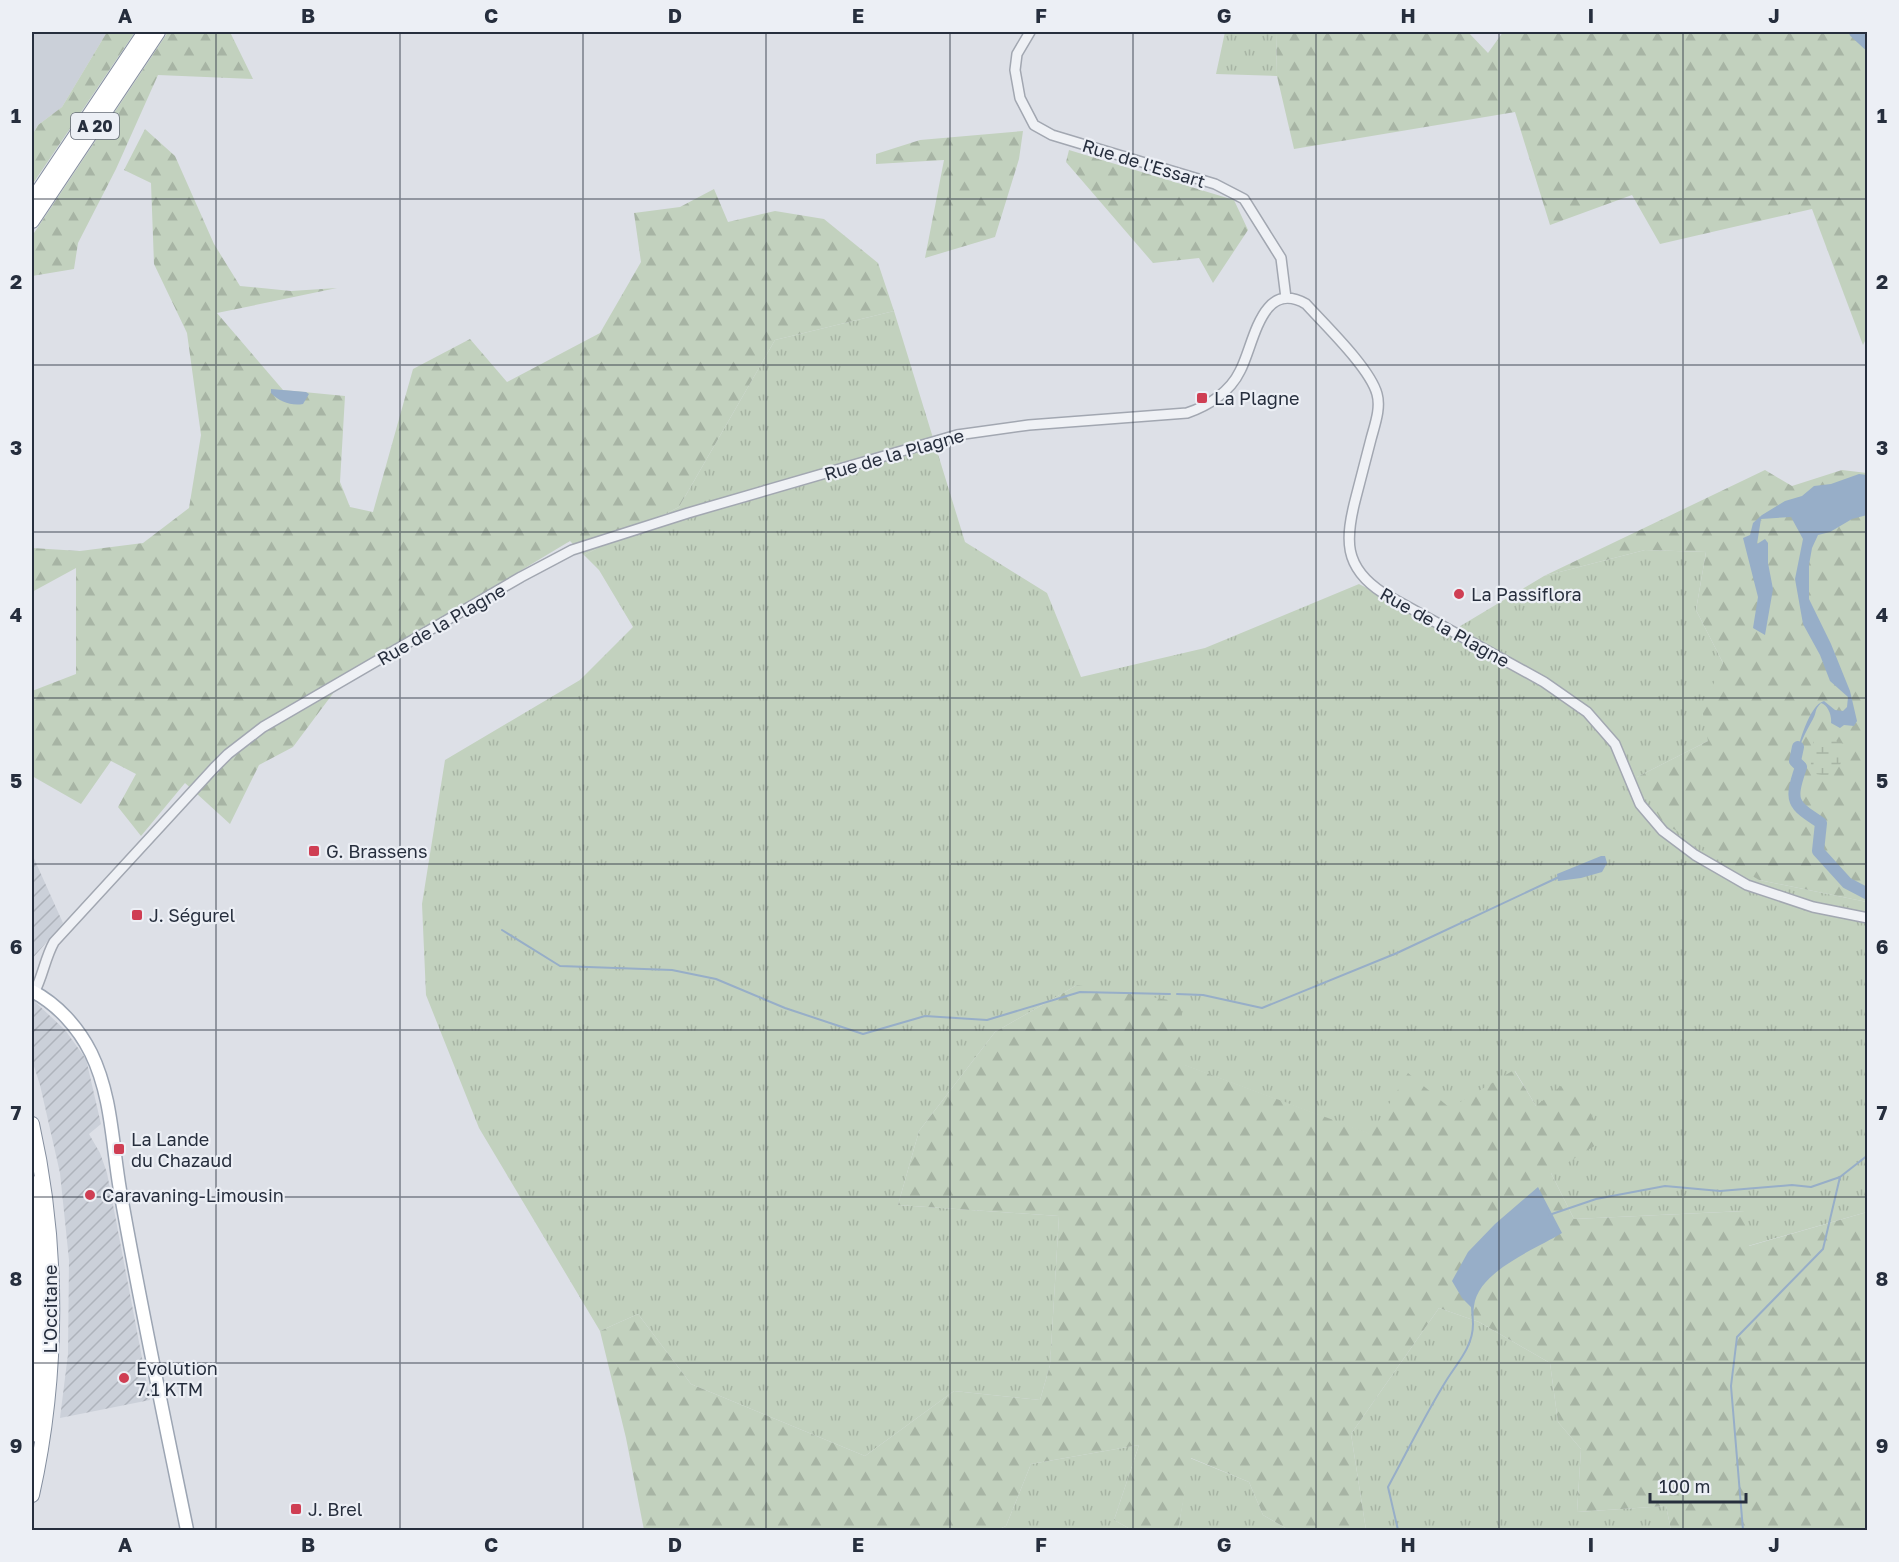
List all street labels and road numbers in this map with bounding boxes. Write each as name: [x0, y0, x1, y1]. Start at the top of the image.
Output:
road number: A 20: [71, 113, 119, 139]
street label: Rue de l'Essart: [1080, 134, 1208, 192]
street label: Rue de la Plagne: [822, 424, 966, 484]
street label: Rue de la Plagne: [373, 578, 509, 670]
street label: Rue de la Plagne: [1376, 582, 1514, 672]
street label: L'Occitane: [39, 1264, 61, 1354]

